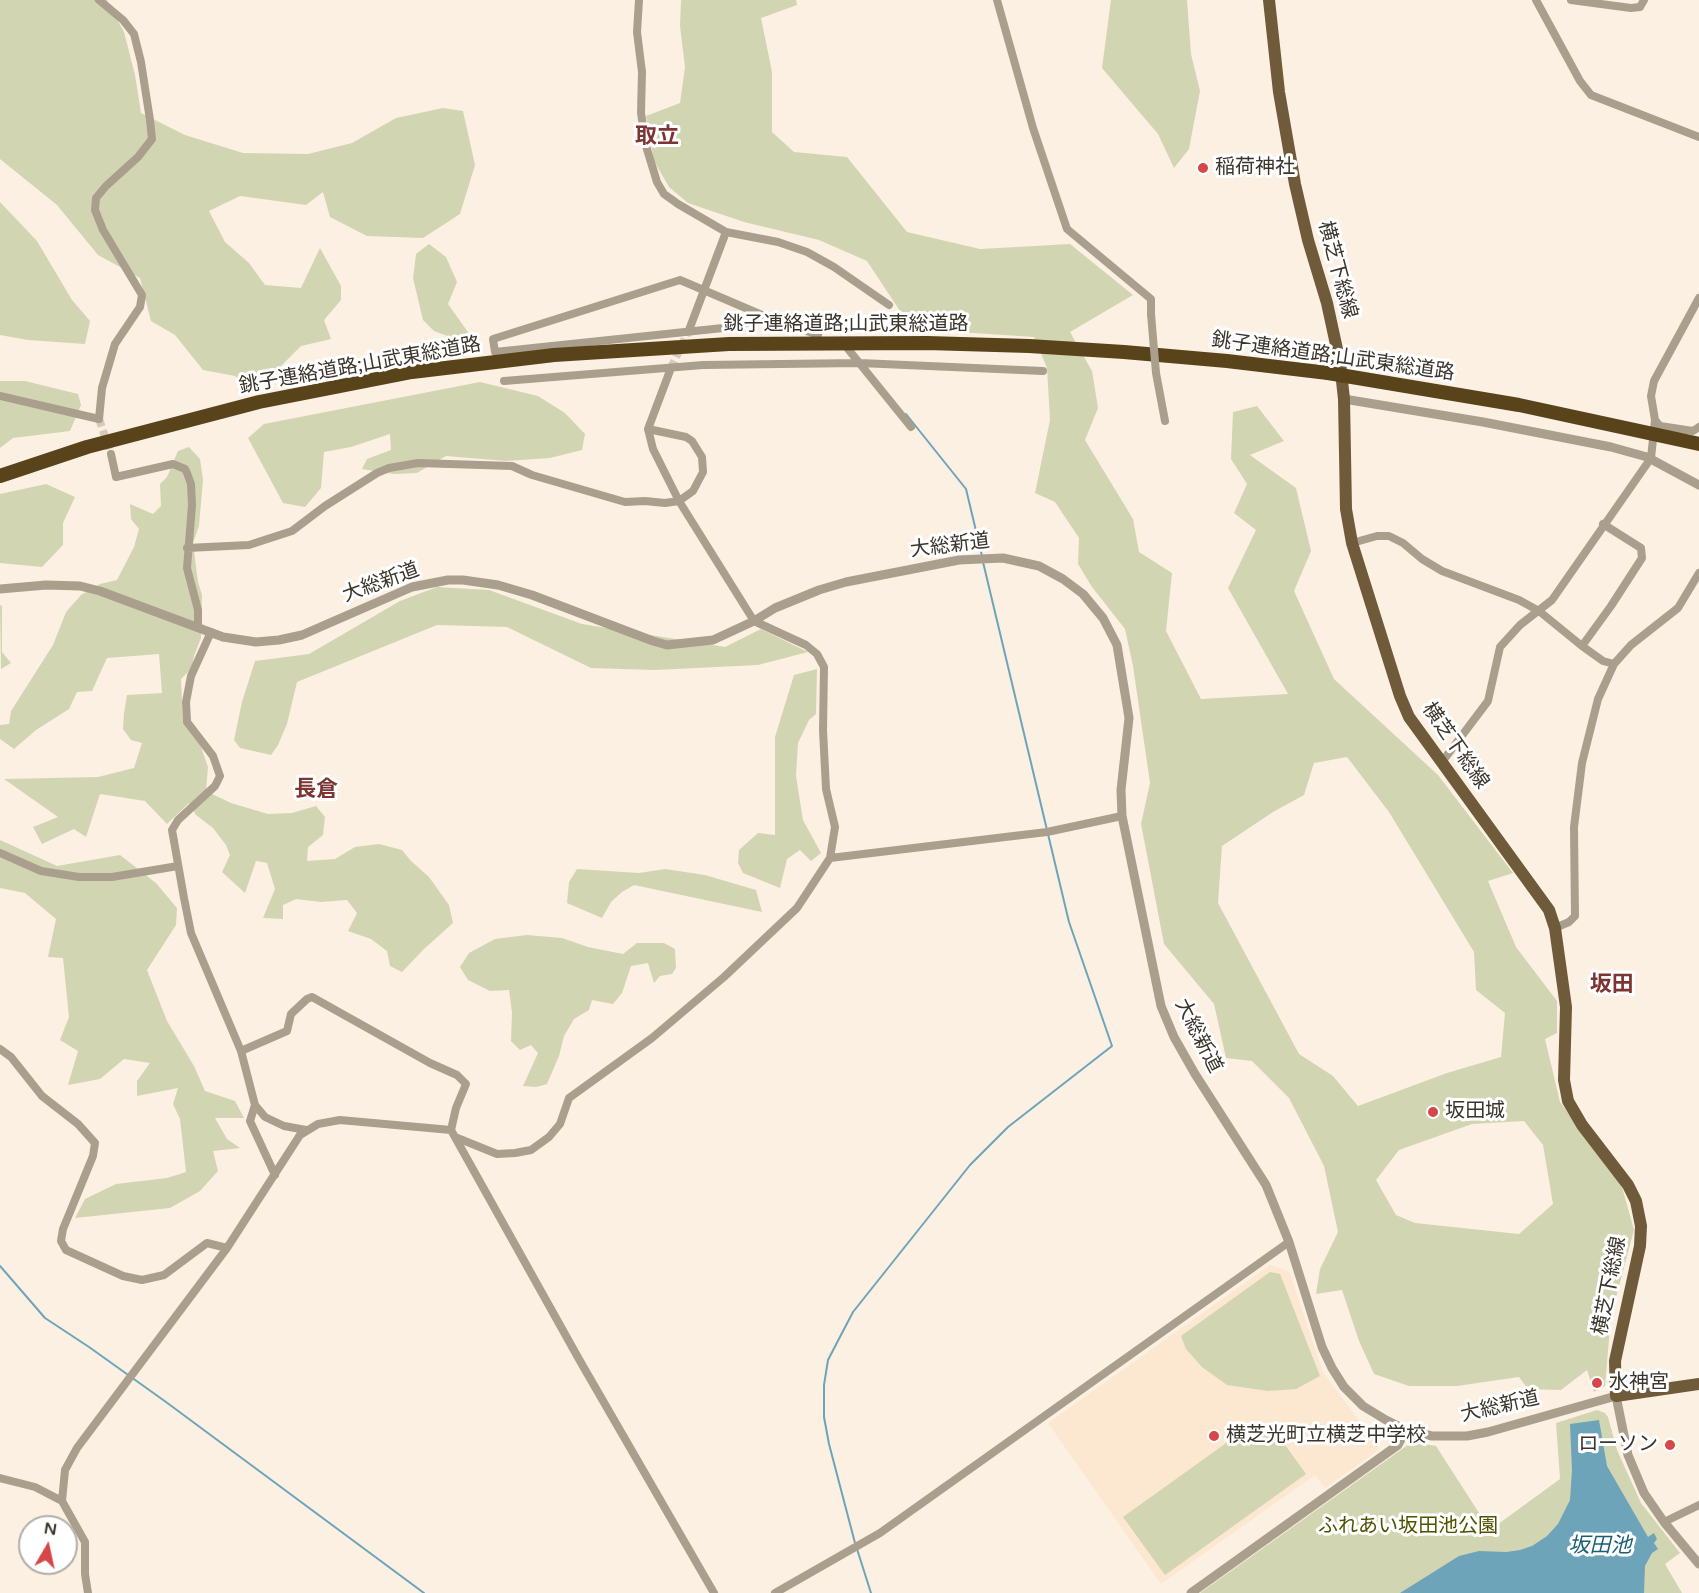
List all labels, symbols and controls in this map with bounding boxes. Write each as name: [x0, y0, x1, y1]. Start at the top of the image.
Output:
district label: 取立: [635, 124, 679, 150]
place label: 稲荷神社: [1215, 156, 1295, 180]
marker: 稲荷神社: [1196, 161, 1210, 175]
street label: 横芝下総線: [1312, 219, 1362, 321]
street label: 銚子連絡道路;山武東総道路: [723, 313, 969, 337]
street label: 銚子連絡道路;山武東総道路: [1210, 328, 1456, 386]
street label: 銚子連絡道路;山武東総道路: [237, 333, 483, 399]
street label: 大総新道: [909, 529, 991, 563]
street label: 大総新道: [339, 558, 423, 608]
street label: 横芝下総線: [1416, 698, 1494, 794]
district label: 長倉: [294, 777, 338, 803]
district label: 坂田: [1590, 972, 1634, 998]
street label: 大総新道: [1169, 995, 1227, 1077]
place label: 坂田城: [1445, 1100, 1505, 1124]
marker: 坂田城: [1426, 1105, 1440, 1119]
street label: 横芝下総線: [1589, 1235, 1631, 1337]
place label: 水神宮: [1609, 1371, 1669, 1395]
marker: 水神宮: [1590, 1376, 1604, 1390]
street label: 大総新道: [1458, 1386, 1542, 1428]
place label: 横芝光町立横芝中学校: [1226, 1424, 1426, 1448]
marker: 横芝光町立横芝中学校: [1207, 1429, 1221, 1443]
place label: ローソン: [1578, 1433, 1658, 1457]
marker: ローソン: [1663, 1438, 1677, 1452]
north arrow: [18, 1515, 78, 1575]
park label: ふれあい坂田池公園: [1318, 1515, 1498, 1539]
text: N: [43, 1518, 58, 1540]
water label: 坂田池: [1569, 1533, 1631, 1559]

